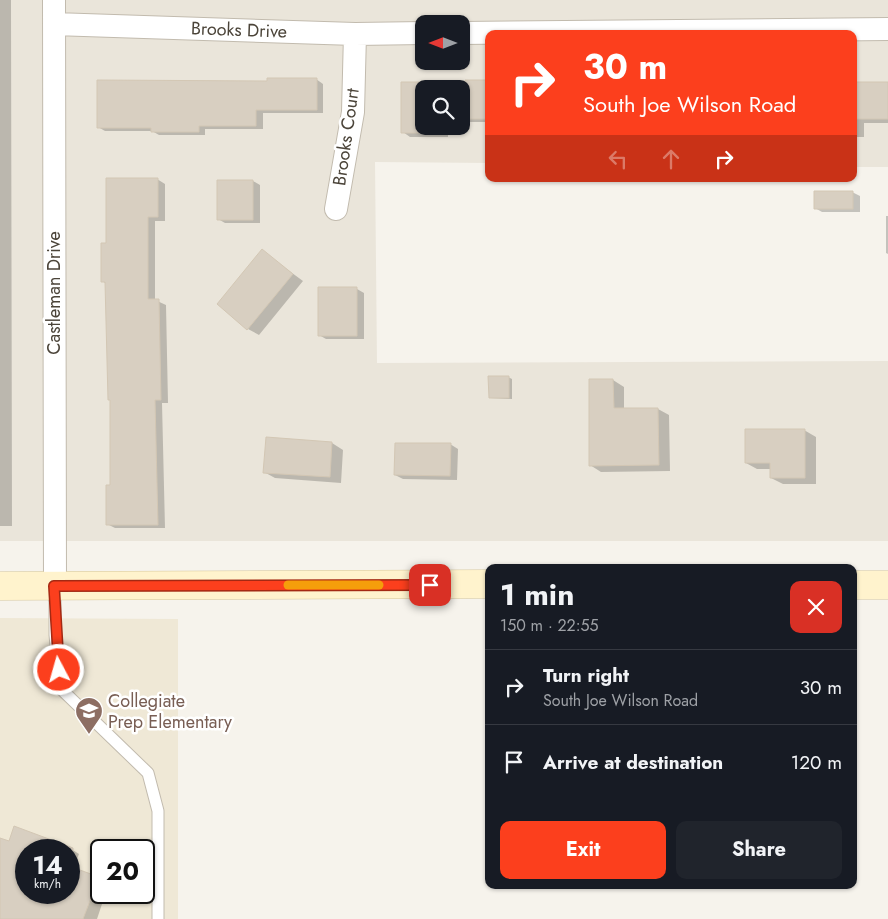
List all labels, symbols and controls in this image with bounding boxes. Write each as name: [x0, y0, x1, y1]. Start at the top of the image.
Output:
street label: Brooks Drive: [190, 15, 288, 45]
north arrow: [415, 15, 470, 70]
map controls: [415, 15, 470, 135]
text: 30 m: [583, 42, 667, 92]
icon: right: [500, 50, 565, 115]
button: search: [415, 80, 470, 135]
street label: Brooks Court: [326, 86, 366, 187]
text: South Joe Wilson Road: [583, 88, 796, 120]
icon: left: [604, 145, 632, 173]
icon: ahead: [657, 145, 685, 173]
icon: right: [710, 145, 738, 173]
street label: Castleman Drive: [41, 231, 67, 355]
pin: [409, 564, 451, 606]
icon: arrive: [416, 571, 444, 599]
text: 1 min: [500, 573, 574, 616]
button: close: [790, 581, 842, 633]
text: 150 m · 22:55: [500, 614, 599, 637]
position arrow: [32, 643, 84, 695]
text: Turn right: [543, 662, 629, 689]
icon: right: [500, 673, 528, 701]
text: 30 m: [800, 674, 842, 701]
place label: Collegiate Prep Elementary: [108, 688, 232, 735]
text: South Joe Wilson Road: [543, 689, 698, 712]
school or university icon: Collegiate Prep Elementary: [74, 696, 104, 735]
icon: arrive: [500, 748, 528, 776]
text: Arrive at destination: [543, 749, 723, 776]
text: 120 m: [791, 749, 842, 776]
button: Exit: [500, 821, 666, 879]
button: Share: [676, 821, 842, 879]
speed limit sign: 20: [90, 839, 155, 904]
text: 14: [32, 847, 63, 883]
text: km/h: [34, 875, 61, 893]

